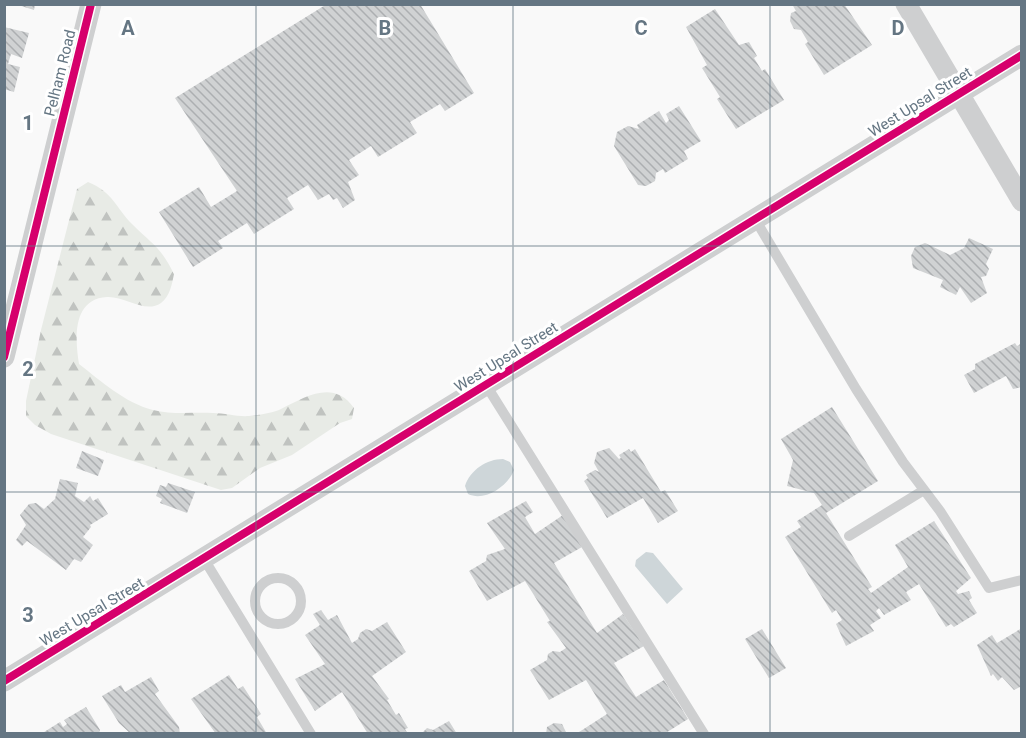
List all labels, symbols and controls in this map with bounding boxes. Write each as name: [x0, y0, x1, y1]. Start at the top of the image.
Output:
text: A: [121, 16, 135, 40]
text: B: [379, 16, 391, 40]
text: C: [634, 16, 648, 40]
text: D: [892, 16, 905, 40]
street label: Pelham Road: [41, 28, 79, 118]
street label: West Upsal Street: [865, 63, 975, 141]
text: 1: [22, 111, 34, 135]
street label: West Upsal Street: [451, 318, 561, 396]
text: 2: [22, 357, 34, 381]
street label: West Upsal Street: [37, 574, 147, 650]
text: 3: [22, 603, 34, 627]

